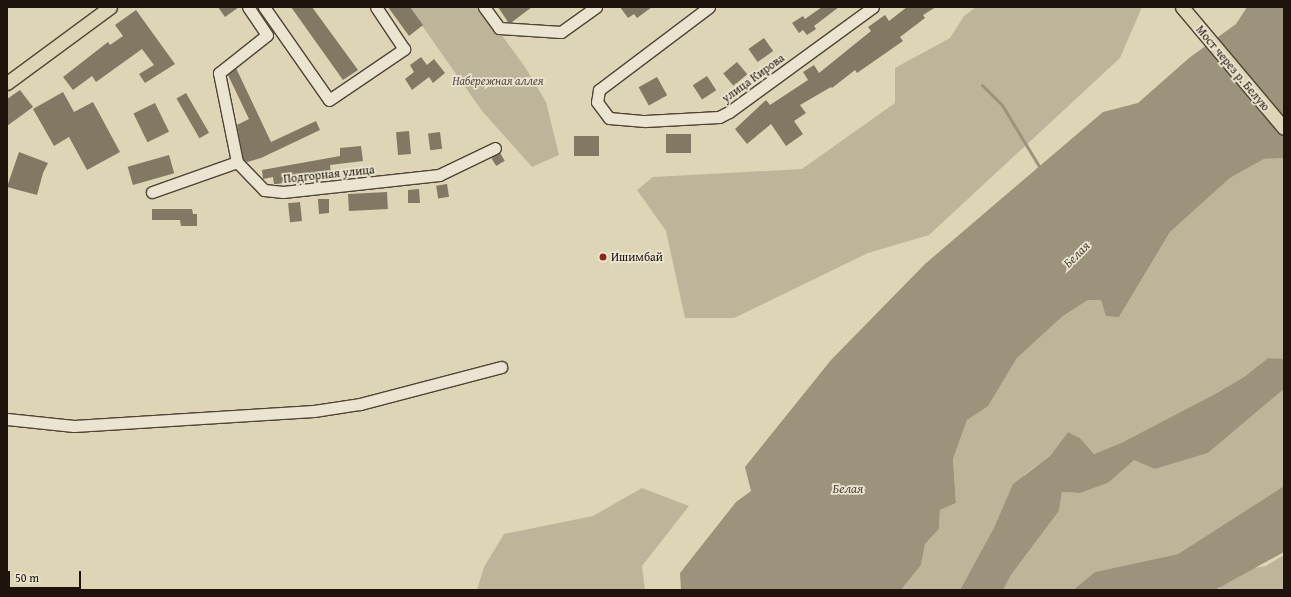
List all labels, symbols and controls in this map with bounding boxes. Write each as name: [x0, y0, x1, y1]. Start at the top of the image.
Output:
street label: Мост через р. Белую: [1193, 22, 1273, 114]
street label: улица Кирова: [719, 51, 787, 105]
park label: Набережная аллея: [452, 74, 544, 88]
street label: Подгорная улица: [283, 162, 375, 186]
water label: Белая: [1061, 239, 1093, 271]
place label: Ишимбай: [611, 250, 663, 264]
marker: Ишимбай: [598, 252, 608, 262]
water label: Белая: [833, 481, 863, 497]
scale bar: [10, 563, 83, 589]
text: 50 m: [15, 569, 39, 586]

